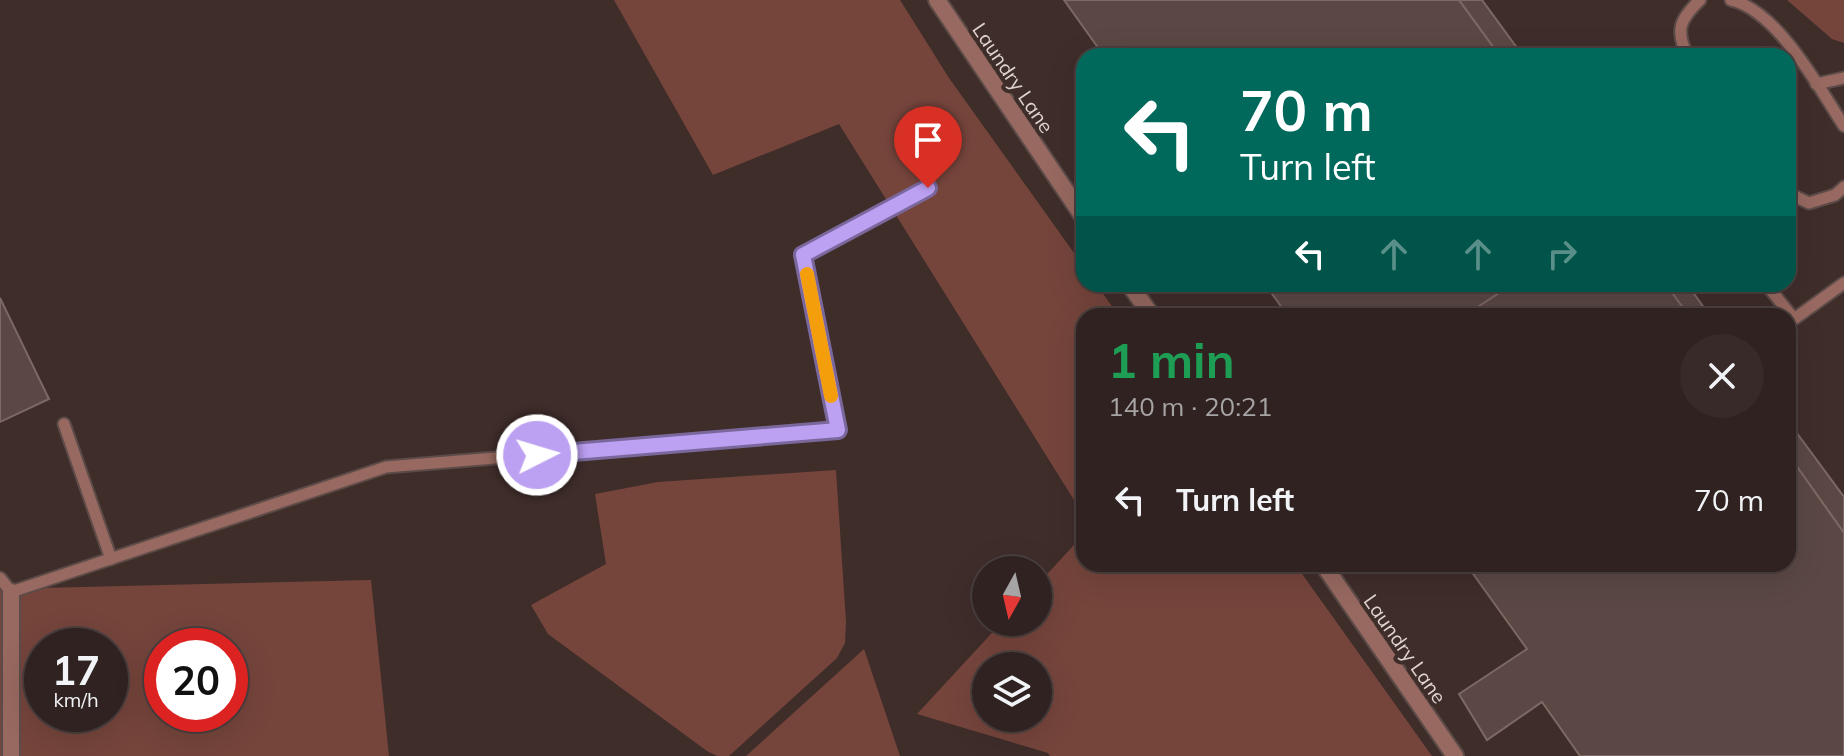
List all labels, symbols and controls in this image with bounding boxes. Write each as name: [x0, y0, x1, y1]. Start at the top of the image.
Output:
street label: Laundry Lane: [967, 18, 1059, 138]
text: 70 m: [1240, 75, 1373, 145]
icon: left: [1108, 80, 1212, 184]
pin: [894, 106, 962, 188]
icon: arrive: [906, 118, 950, 162]
text: Turn left: [1240, 144, 1376, 189]
icon: left: [1288, 232, 1332, 276]
icon: ahead: [1372, 232, 1416, 276]
icon: ahead: [1456, 232, 1500, 276]
icon: right: [1540, 232, 1584, 276]
text: 1 min: [1108, 330, 1235, 390]
button: close: [1680, 334, 1764, 418]
text: 140 m · 20:21: [1108, 390, 1272, 423]
position arrow: [495, 413, 579, 497]
icon: left: [1108, 478, 1152, 522]
text: Turn left: [1176, 481, 1294, 519]
text: 70 m: [1694, 481, 1764, 519]
north arrow: [972, 556, 1052, 636]
map controls: [972, 556, 1052, 732]
street label: Laundry Lane: [1359, 589, 1452, 708]
speed limit sign: 20: [144, 628, 248, 732]
text: 17: [52, 645, 100, 695]
button: layers: [972, 652, 1052, 732]
text: km/h: [53, 687, 99, 712]

